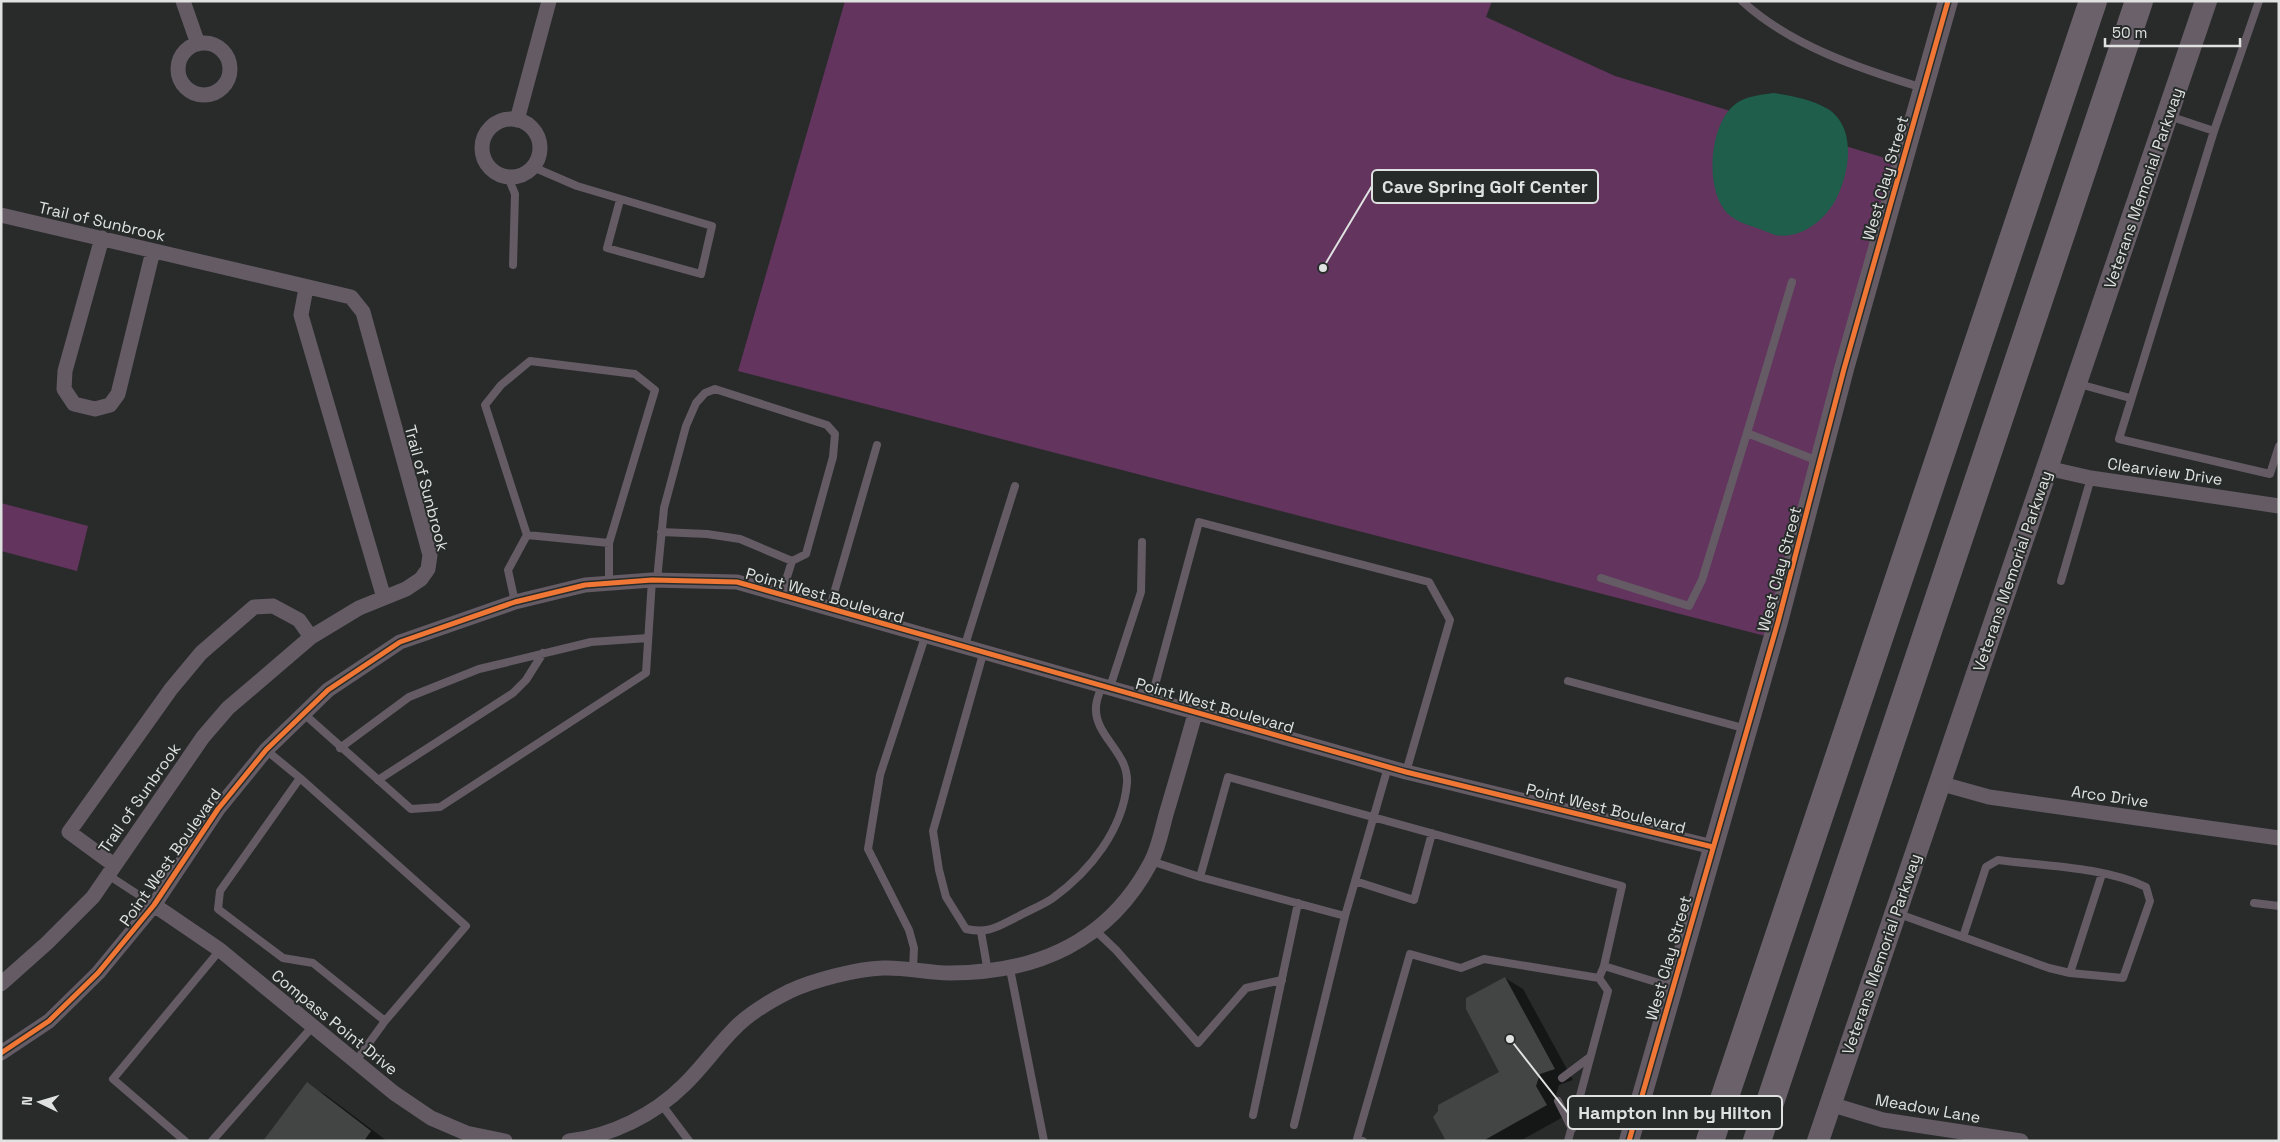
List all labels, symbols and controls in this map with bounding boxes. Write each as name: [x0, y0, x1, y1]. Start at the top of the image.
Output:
scale bar: [2105, 15, 2240, 47]
text: 50 m: [2112, 23, 2147, 42]
street label: Veterans Memorial Parkway: [2099, 85, 2188, 291]
street label: West Clay Street: [1858, 113, 1913, 243]
callout: Cave Spring Golf Center: [1372, 170, 1598, 203]
text: Cave Spring Golf Center: [1382, 175, 1588, 198]
street label: Trail of Sunbrook: [36, 197, 168, 246]
street label: Trail of Sunbrook: [400, 423, 454, 554]
street label: Clearview Drive: [2106, 453, 2224, 490]
street label: Veterans Memorial Parkway: [1968, 468, 2057, 674]
street label: West Clay Street: [1753, 504, 1806, 634]
street label: Point West Boulevard: [743, 563, 907, 628]
street label: Point West Boulevard: [1133, 673, 1297, 738]
street label: Trail of Sunbrook: [94, 739, 185, 857]
street label: Point West Boulevard: [1524, 778, 1688, 839]
street label: Arco Drive: [2070, 781, 2150, 812]
street label: Point West Boulevard: [115, 784, 226, 930]
street label: Veterans Memorial Parkway: [1837, 851, 1926, 1057]
street label: West Clay Street: [1641, 893, 1696, 1023]
street label: Compass Point Drive: [267, 965, 402, 1080]
north arrow: [15, 1077, 65, 1127]
street label: Meadow Lane: [1874, 1089, 1982, 1128]
text: N: [18, 1095, 36, 1106]
callout: Hampton Inn by Hilton: [1568, 1096, 1782, 1129]
text: Hampton Inn by Hilton: [1578, 1101, 1772, 1124]

